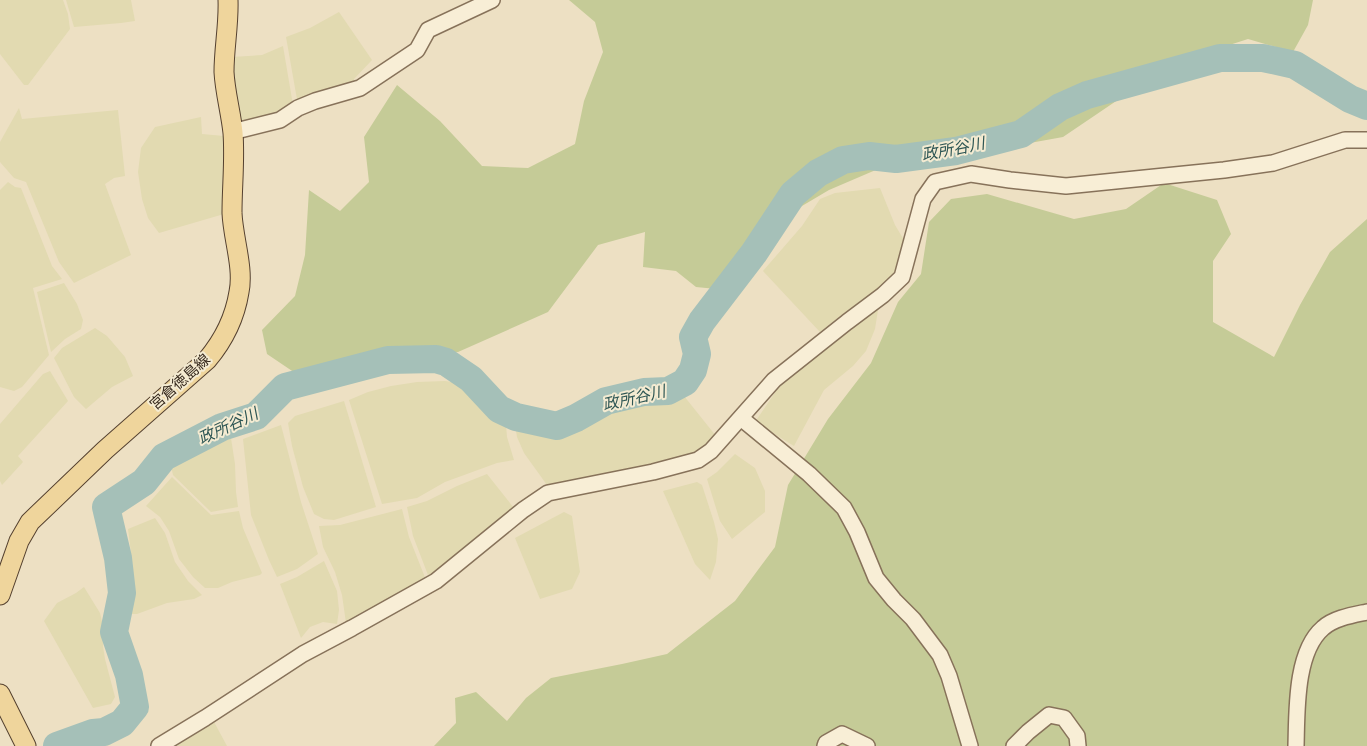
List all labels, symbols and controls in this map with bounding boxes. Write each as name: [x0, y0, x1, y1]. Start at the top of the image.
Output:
water label: 政所谷川: [920, 134, 988, 163]
street label: 宮倉徳島線: [147, 351, 213, 413]
water label: 政所谷川: [601, 382, 669, 413]
water label: 政所谷川: [195, 404, 262, 447]

